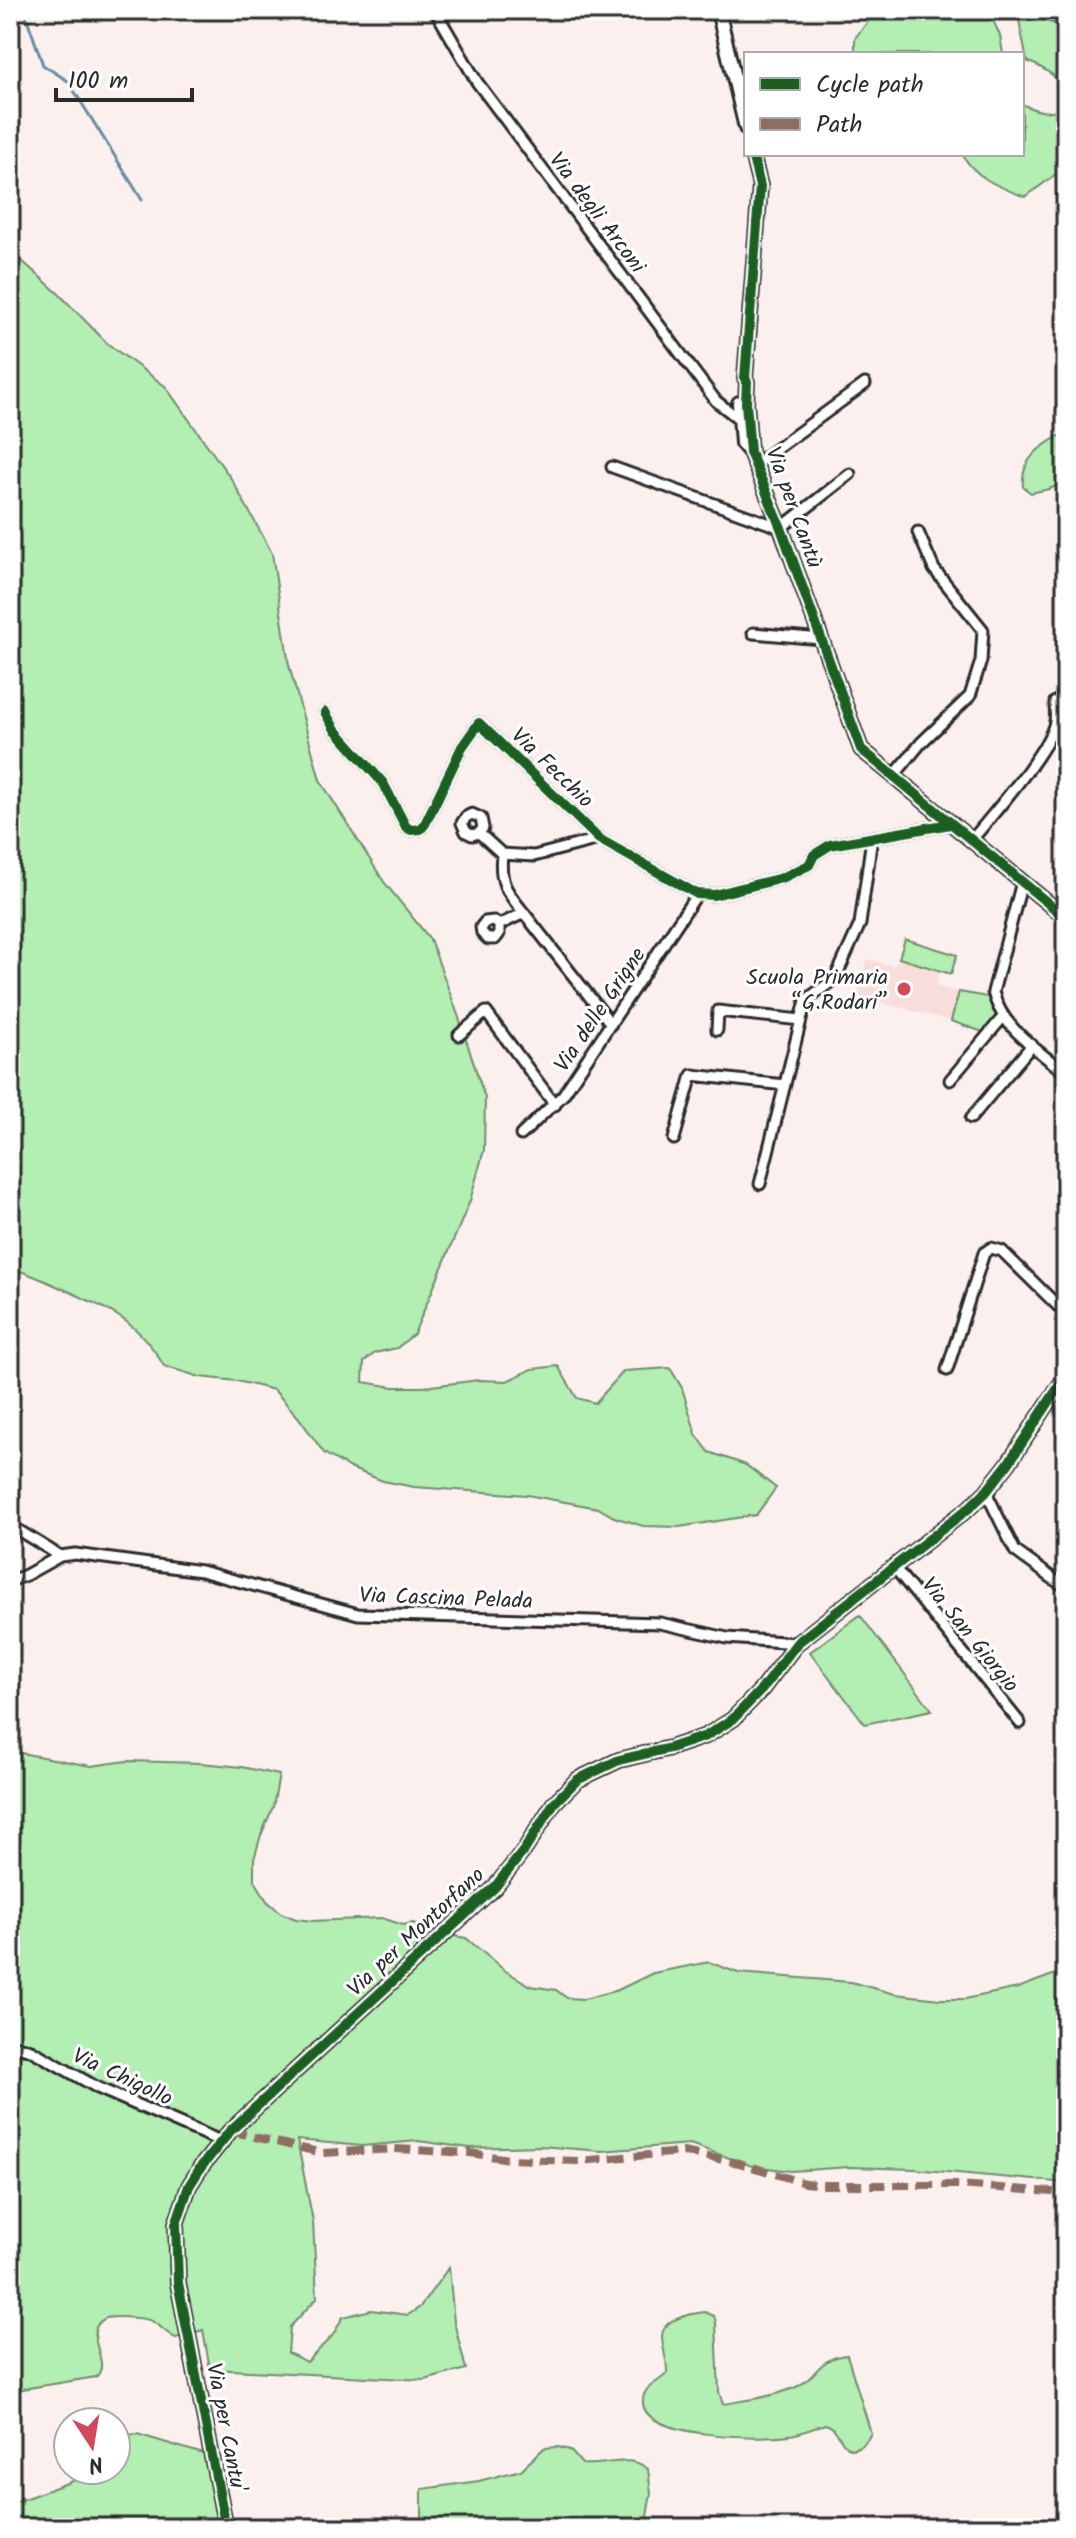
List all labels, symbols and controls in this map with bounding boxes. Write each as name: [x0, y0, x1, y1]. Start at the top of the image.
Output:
scale bar: [56, 52, 192, 102]
legend: [744, 52, 1024, 156]
text: 100 m: [68, 62, 128, 101]
text: Cycle path: [816, 66, 924, 105]
text: Path: [816, 106, 862, 145]
street label: Via degli Arconi: [539, 145, 654, 282]
street label: Via per Cantù: [755, 442, 831, 574]
street label: Via Fecchio: [502, 720, 601, 818]
street label: Via delle Grigne: [546, 941, 656, 1080]
place label: Scuola Primaria “G.Rodari”: [746, 961, 888, 1021]
marker: Scuola Primaria “G.Rodari”: [895, 980, 913, 998]
street label: Via San Giorgio: [911, 1570, 1027, 1701]
street label: Via Cascina Pelada: [359, 1579, 533, 1620]
street label: Via per Montorfano: [340, 1859, 494, 2006]
street label: Via Chigollo: [66, 2040, 178, 2117]
street label: Via per Cantu': [195, 2360, 254, 2495]
north arrow: [52, 2406, 132, 2486]
text: N: [85, 2445, 106, 2482]

